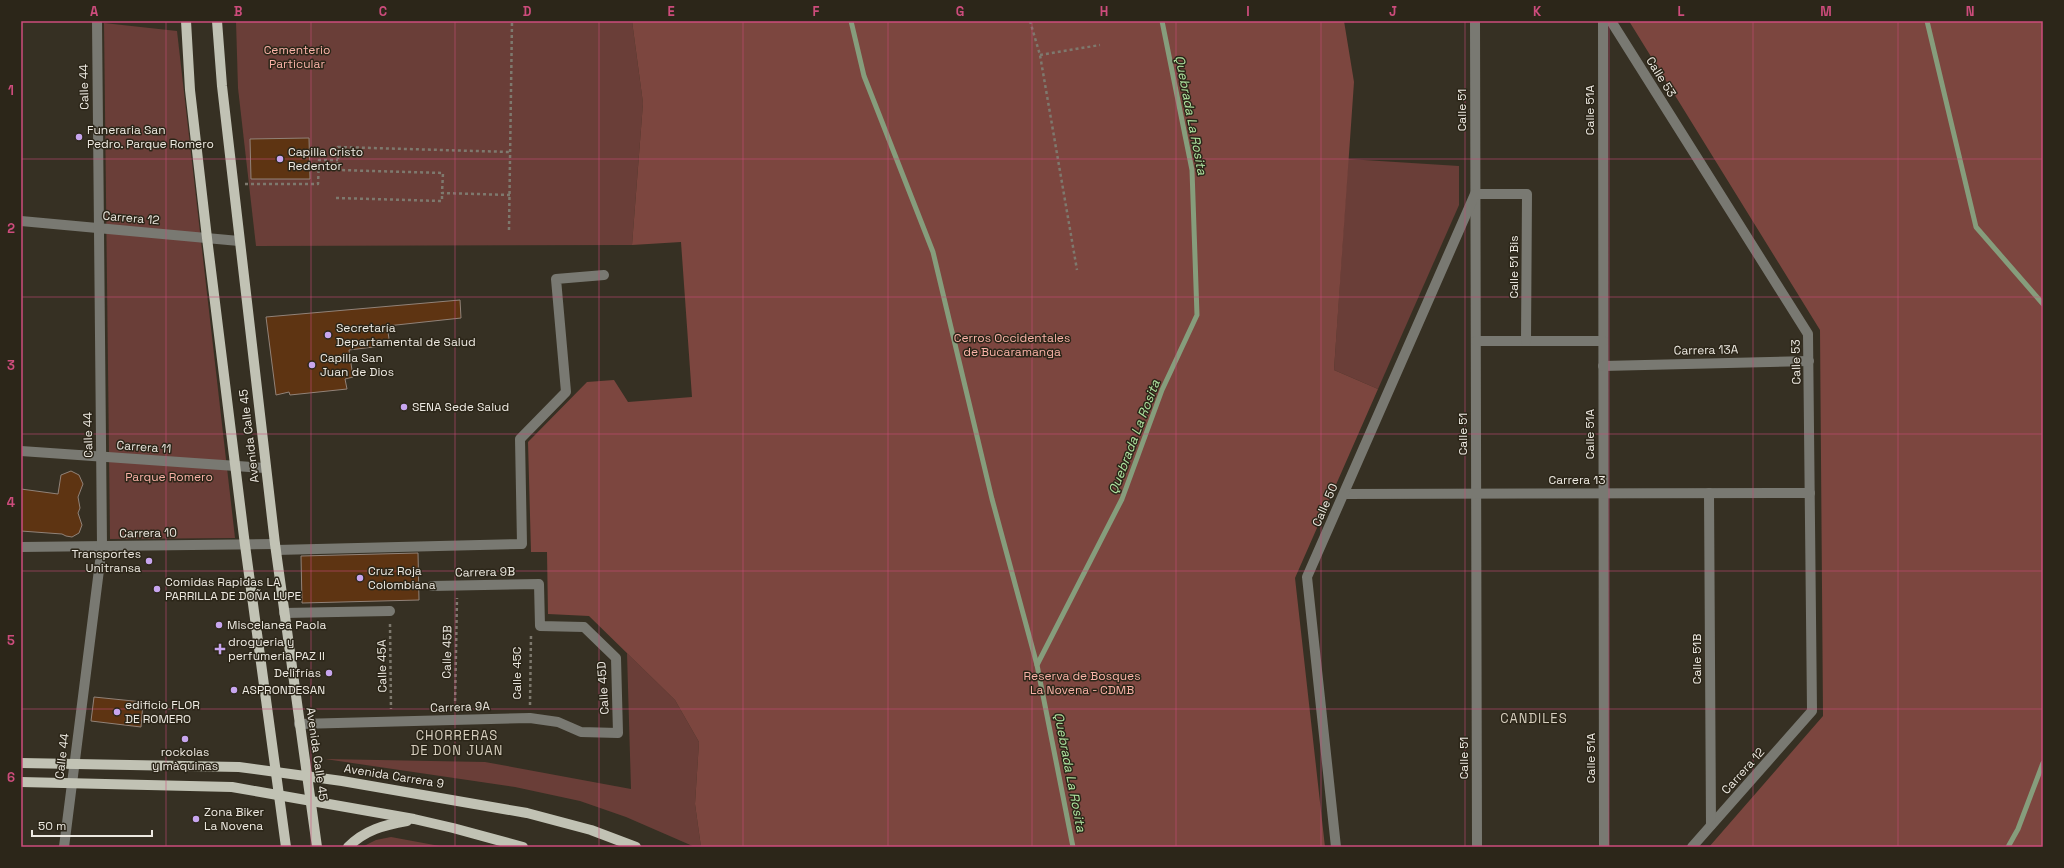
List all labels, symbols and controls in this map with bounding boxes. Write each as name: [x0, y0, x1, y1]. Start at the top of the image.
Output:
text: A: [90, 3, 99, 20]
text: B: [234, 3, 243, 20]
text: C: [379, 3, 387, 20]
text: D: [523, 3, 532, 20]
text: E: [667, 3, 675, 20]
text: F: [813, 3, 820, 20]
text: G: [956, 3, 964, 20]
text: H: [1100, 3, 1108, 20]
text: I: [1246, 3, 1250, 20]
text: J: [1389, 3, 1397, 20]
text: K: [1533, 3, 1542, 20]
text: L: [1677, 3, 1685, 20]
text: M: [1820, 3, 1832, 20]
text: N: [1966, 3, 1974, 20]
park label: Cementerio Particular: [264, 42, 330, 72]
water label: Quebrada La Rosita: [1171, 54, 1211, 177]
street label: Calle 53: [1642, 54, 1680, 100]
street label: Calle 44: [76, 64, 92, 110]
text: 1: [8, 82, 14, 99]
street label: Calle 51A: [1582, 84, 1598, 135]
street label: Calle 51: [1454, 89, 1470, 131]
place label: Funeraria San Pedro. Parque Romero: [87, 122, 214, 152]
marker: Funeraria San Pedro. Parque Romero: [74, 132, 84, 142]
place label: Capilla Cristo Redentor: [288, 144, 363, 174]
marker: Capilla Cristo Redentor: [275, 154, 285, 164]
street label: Carrera 12: [102, 208, 160, 228]
text: 2: [7, 220, 15, 237]
street label: Calle 51 Bis: [1506, 236, 1522, 298]
place label: Secretaría Departamental de Salud: [336, 320, 476, 350]
marker: Secretaría Departamental de Salud: [323, 330, 333, 340]
park label: Cerros Occidentales de Bucaramanga: [954, 330, 1070, 360]
street label: Calle 53: [1788, 339, 1804, 385]
street label: Carrera 13A: [1674, 341, 1739, 359]
place label: Capilla San Juan de Dios: [320, 350, 394, 380]
text: 3: [7, 357, 15, 374]
marker: Capilla San Juan de Dios: [307, 360, 317, 370]
water label: Quebrada La Rosita: [1104, 377, 1164, 497]
street label: Avenida Calle 45: [235, 388, 263, 484]
place label: SENA Sede Salud: [412, 399, 509, 415]
marker: SENA Sede Salud: [399, 402, 409, 412]
street label: Calle 51A: [1582, 408, 1598, 459]
street label: Calle 44: [80, 412, 96, 458]
street label: Calle 51: [1455, 413, 1471, 455]
street label: Carrera 11: [116, 437, 172, 457]
park label: Parque Romero: [125, 469, 213, 485]
street label: Carrera 13: [1548, 472, 1606, 488]
street label: Calle 50: [1308, 481, 1342, 529]
text: 4: [7, 494, 15, 511]
street label: Carrera 10: [119, 524, 177, 542]
place label: Transportes Unitransa: [72, 546, 141, 576]
marker: Transportes Unitransa: [144, 556, 154, 566]
place label: Cruz Roja Colombiana: [368, 563, 436, 593]
street label: Carrera 9B: [455, 563, 515, 581]
marker: Cruz Roja Colombiana: [355, 573, 365, 583]
place label: Comidas Rapidas LA PARRILLA DE DOÑA LUPE: [165, 574, 302, 604]
marker: Comidas Rapidas LA PARRILLA DE DOÑA LUPE: [152, 584, 162, 594]
place label: Miscelanea Paola: [227, 617, 326, 633]
marker: Miscelanea Paola: [214, 620, 224, 630]
street label: Calle 45B: [439, 625, 455, 679]
text: 5: [7, 632, 15, 649]
place label: drogueria y perfumeria PAZ II: [228, 634, 325, 664]
street label: Calle 51B: [1689, 634, 1705, 684]
street label: Calle 45A: [374, 639, 390, 693]
marker: drogueria y perfumeria PAZ II: [215, 644, 225, 654]
street label: Calle 45C: [509, 646, 525, 700]
street label: Calle 45D: [593, 661, 613, 715]
place label: Delifrías: [274, 665, 321, 681]
marker: Delifrías: [324, 668, 334, 678]
park label: Reserva de Bosques La Novena - CDMB: [1024, 668, 1140, 698]
place label: ASPRONDESAN: [242, 682, 325, 698]
marker: ASPRONDESAN: [229, 685, 239, 695]
place label: edificio FLOR DE ROMERO: [125, 697, 200, 727]
street label: Carrera 9A: [430, 698, 491, 716]
street label: Avenida Calle 45: [303, 706, 331, 802]
marker: edificio FLOR DE ROMERO: [112, 707, 122, 717]
district label: CANDILES: [1500, 710, 1568, 727]
water label: Quebrada La Rosita: [1050, 711, 1090, 834]
district label: CHORRERAS DE DON JUAN: [411, 727, 503, 759]
street label: Calle 44: [51, 732, 73, 780]
street label: Calle 51A: [1583, 732, 1599, 783]
marker: rockolas y màquinas: [180, 734, 190, 744]
street label: Calle 51: [1456, 737, 1472, 779]
place label: rockolas y màquinas: [152, 744, 218, 774]
street label: Carrera 12: [1718, 744, 1768, 798]
street label: Avenida Carrera 9: [343, 760, 445, 792]
text: 6: [7, 769, 15, 786]
place label: Zona Biker La Novena: [204, 804, 265, 834]
scale bar: [32, 812, 152, 838]
marker: Zona Biker La Novena: [191, 814, 201, 824]
text: 50 m: [38, 818, 66, 834]

